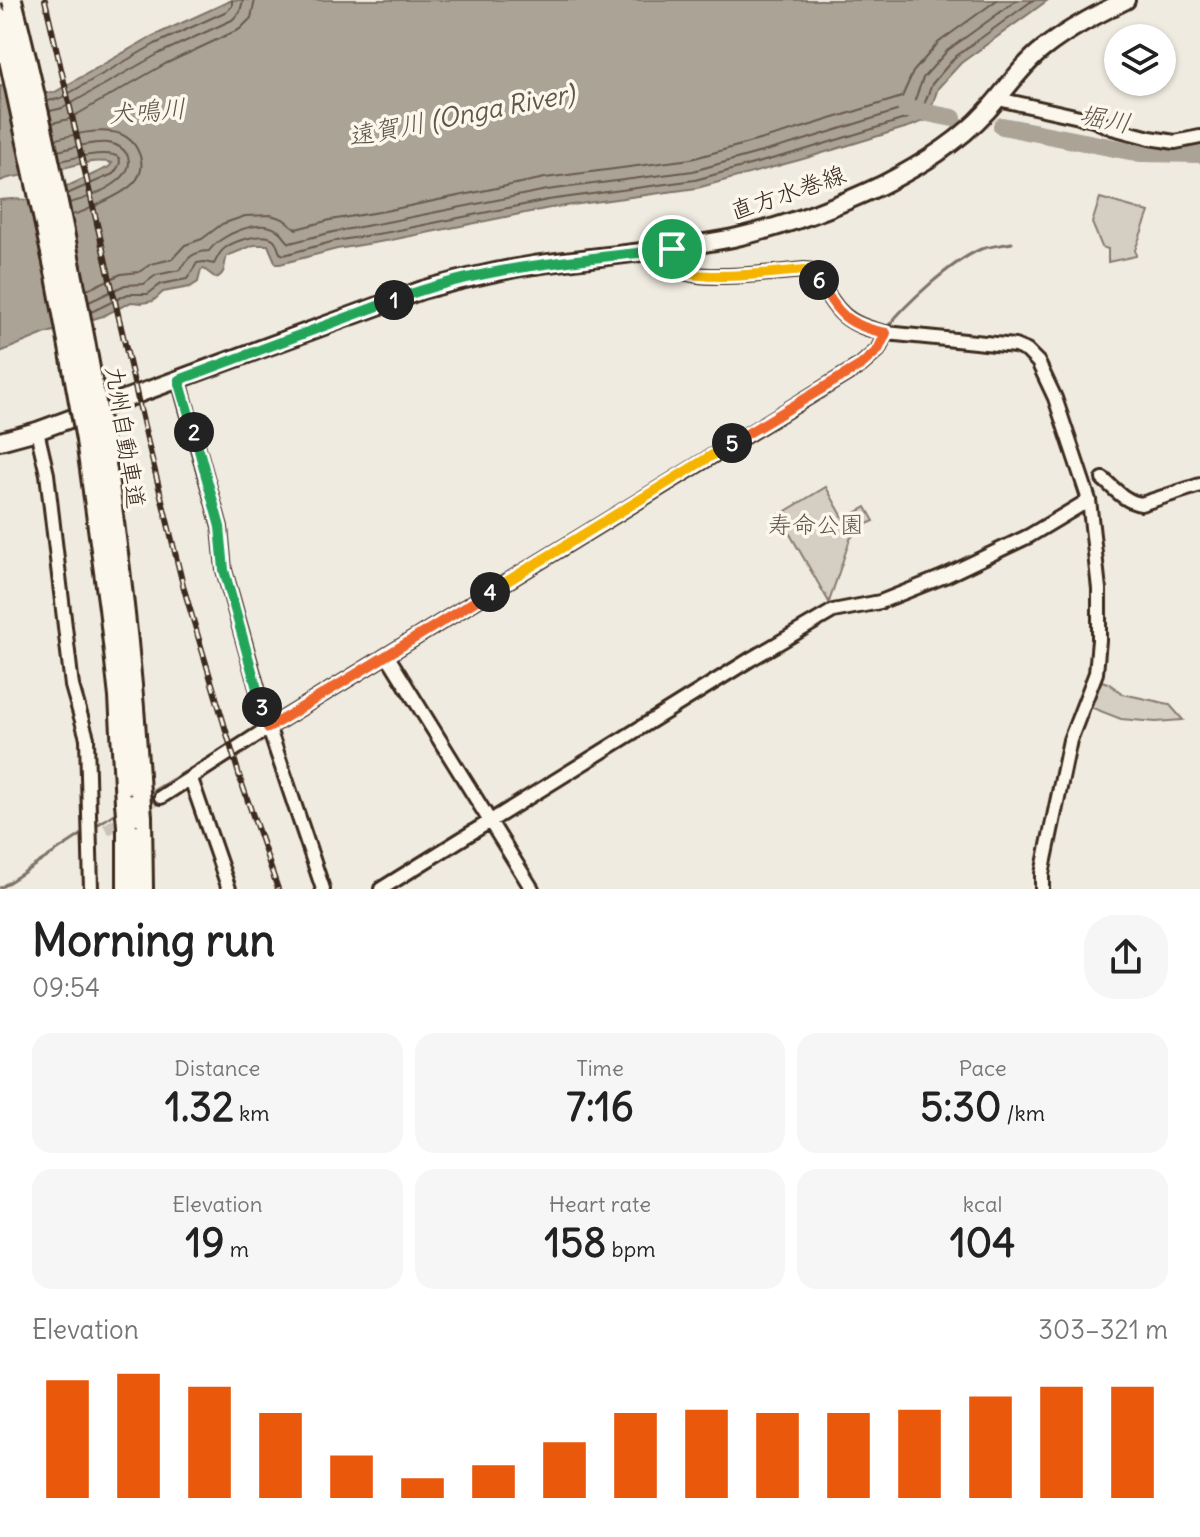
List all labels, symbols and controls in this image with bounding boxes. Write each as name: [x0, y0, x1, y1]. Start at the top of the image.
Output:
map controls: [1104, 24, 1176, 96]
button: layers: [1104, 24, 1176, 96]
water label: 遠賀川 (Onga River): [345, 76, 579, 153]
water label: 犬鳴川: [107, 91, 187, 130]
water label: 堀川: [1076, 97, 1134, 140]
street label: 直方水巻線: [726, 158, 849, 226]
pin: [638, 215, 706, 283]
icon: arrive: [650, 227, 694, 271]
pin: 6: [799, 260, 839, 300]
text: 6: [813, 266, 825, 294]
pin: 1: [374, 280, 414, 320]
text: 1: [390, 286, 398, 314]
street label: 九州自動車道: [100, 363, 152, 510]
pin: 2: [174, 412, 214, 452]
text: 2: [188, 418, 200, 446]
pin: 5: [712, 423, 752, 463]
text: 5: [726, 429, 738, 457]
park label: 寿命公園: [768, 509, 864, 539]
pin: 4: [470, 572, 510, 612]
text: 4: [484, 578, 496, 606]
pin: 3: [242, 687, 282, 727]
text: 3: [256, 693, 268, 721]
text: Morning run: [32, 913, 275, 968]
button: share: [1084, 915, 1168, 999]
text: 09:54: [32, 971, 100, 1004]
text: Distance: [174, 1054, 260, 1082]
text: Time: [576, 1054, 624, 1082]
text: Pace: [959, 1054, 1007, 1082]
text: 1.32: [165, 1082, 234, 1132]
text: 7:16: [566, 1082, 634, 1132]
text: 5:30: [920, 1082, 1001, 1132]
text: km: [234, 1099, 270, 1127]
text: /km: [1001, 1099, 1045, 1127]
text: Elevation: [172, 1190, 262, 1218]
text: Heart rate: [549, 1190, 651, 1218]
text: kcal: [963, 1190, 1002, 1218]
text: 19: [186, 1218, 225, 1268]
text: 158: [544, 1218, 606, 1268]
text: 104: [950, 1218, 1015, 1268]
text: m: [225, 1235, 249, 1263]
text: bpm: [606, 1235, 656, 1263]
text: Elevation: [32, 1313, 139, 1346]
text: 303–321 m: [1038, 1313, 1168, 1346]

